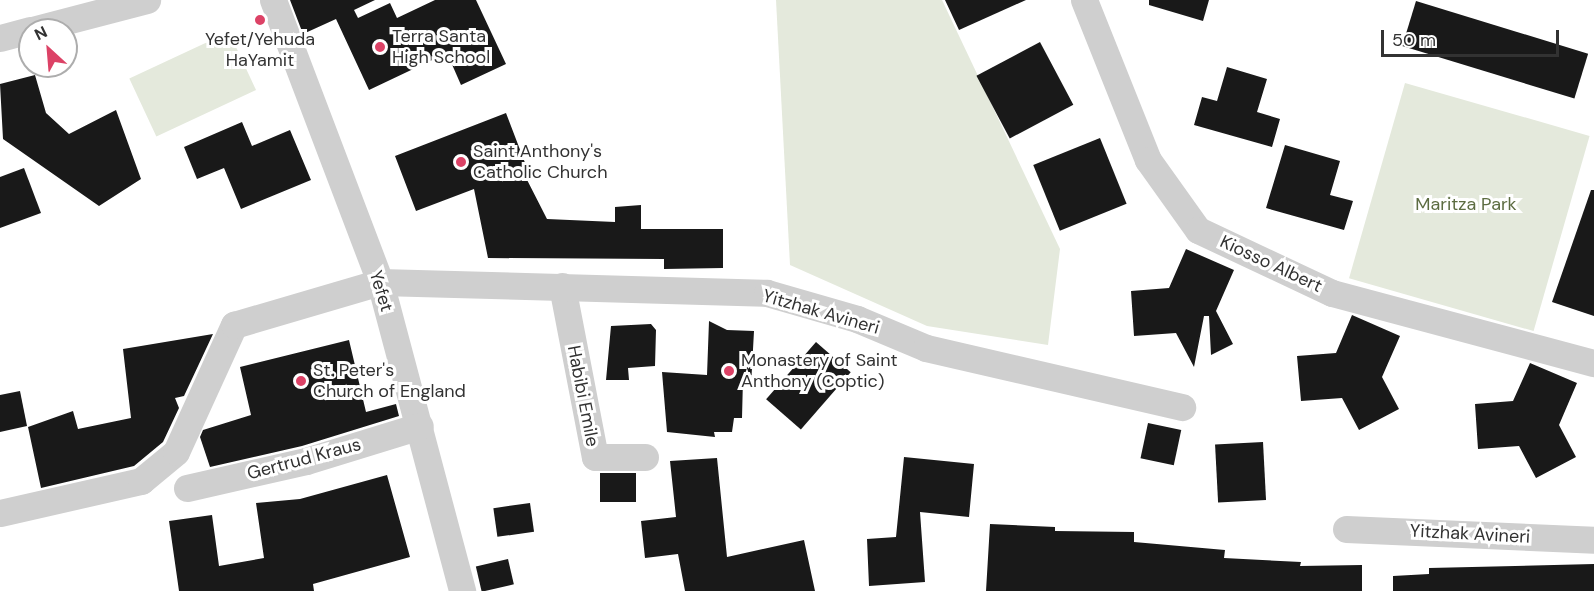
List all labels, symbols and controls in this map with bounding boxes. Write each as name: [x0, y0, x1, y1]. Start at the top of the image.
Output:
marker: Yefet/Yehuda HaYamit: [253, 13, 267, 27]
north arrow: [18, 18, 78, 78]
scale bar: [1384, 18, 1562, 56]
text: N: [31, 21, 51, 45]
place label: Terra Santa High School: [392, 26, 490, 68]
text: 50 m: [1392, 28, 1436, 52]
place label: Yefet/Yehuda HaYamit: [205, 29, 315, 72]
marker: Terra Santa High School: [373, 40, 387, 54]
place label: Saint Anthony's Catholic Church: [473, 141, 607, 184]
marker: Saint Anthony's Catholic Church: [454, 155, 468, 169]
park label: Maritza Park: [1415, 193, 1517, 215]
street label: Kiosso Albert: [1216, 231, 1326, 297]
street label: Yefet: [365, 268, 397, 314]
street label: Yitzhak Avineri: [760, 285, 882, 339]
street label: Habibi Emile: [563, 343, 603, 449]
place label: Monastery of Saint Anthony (Coptic): [741, 350, 898, 392]
place label: St. Peter's Church of England: [313, 360, 466, 403]
marker: Monastery of Saint Anthony (Coptic): [722, 364, 736, 378]
marker: St. Peter's Church of England: [294, 374, 308, 388]
street label: Gertrud Kraus: [245, 433, 363, 485]
street label: Yitzhak Avineri: [1409, 520, 1531, 548]

